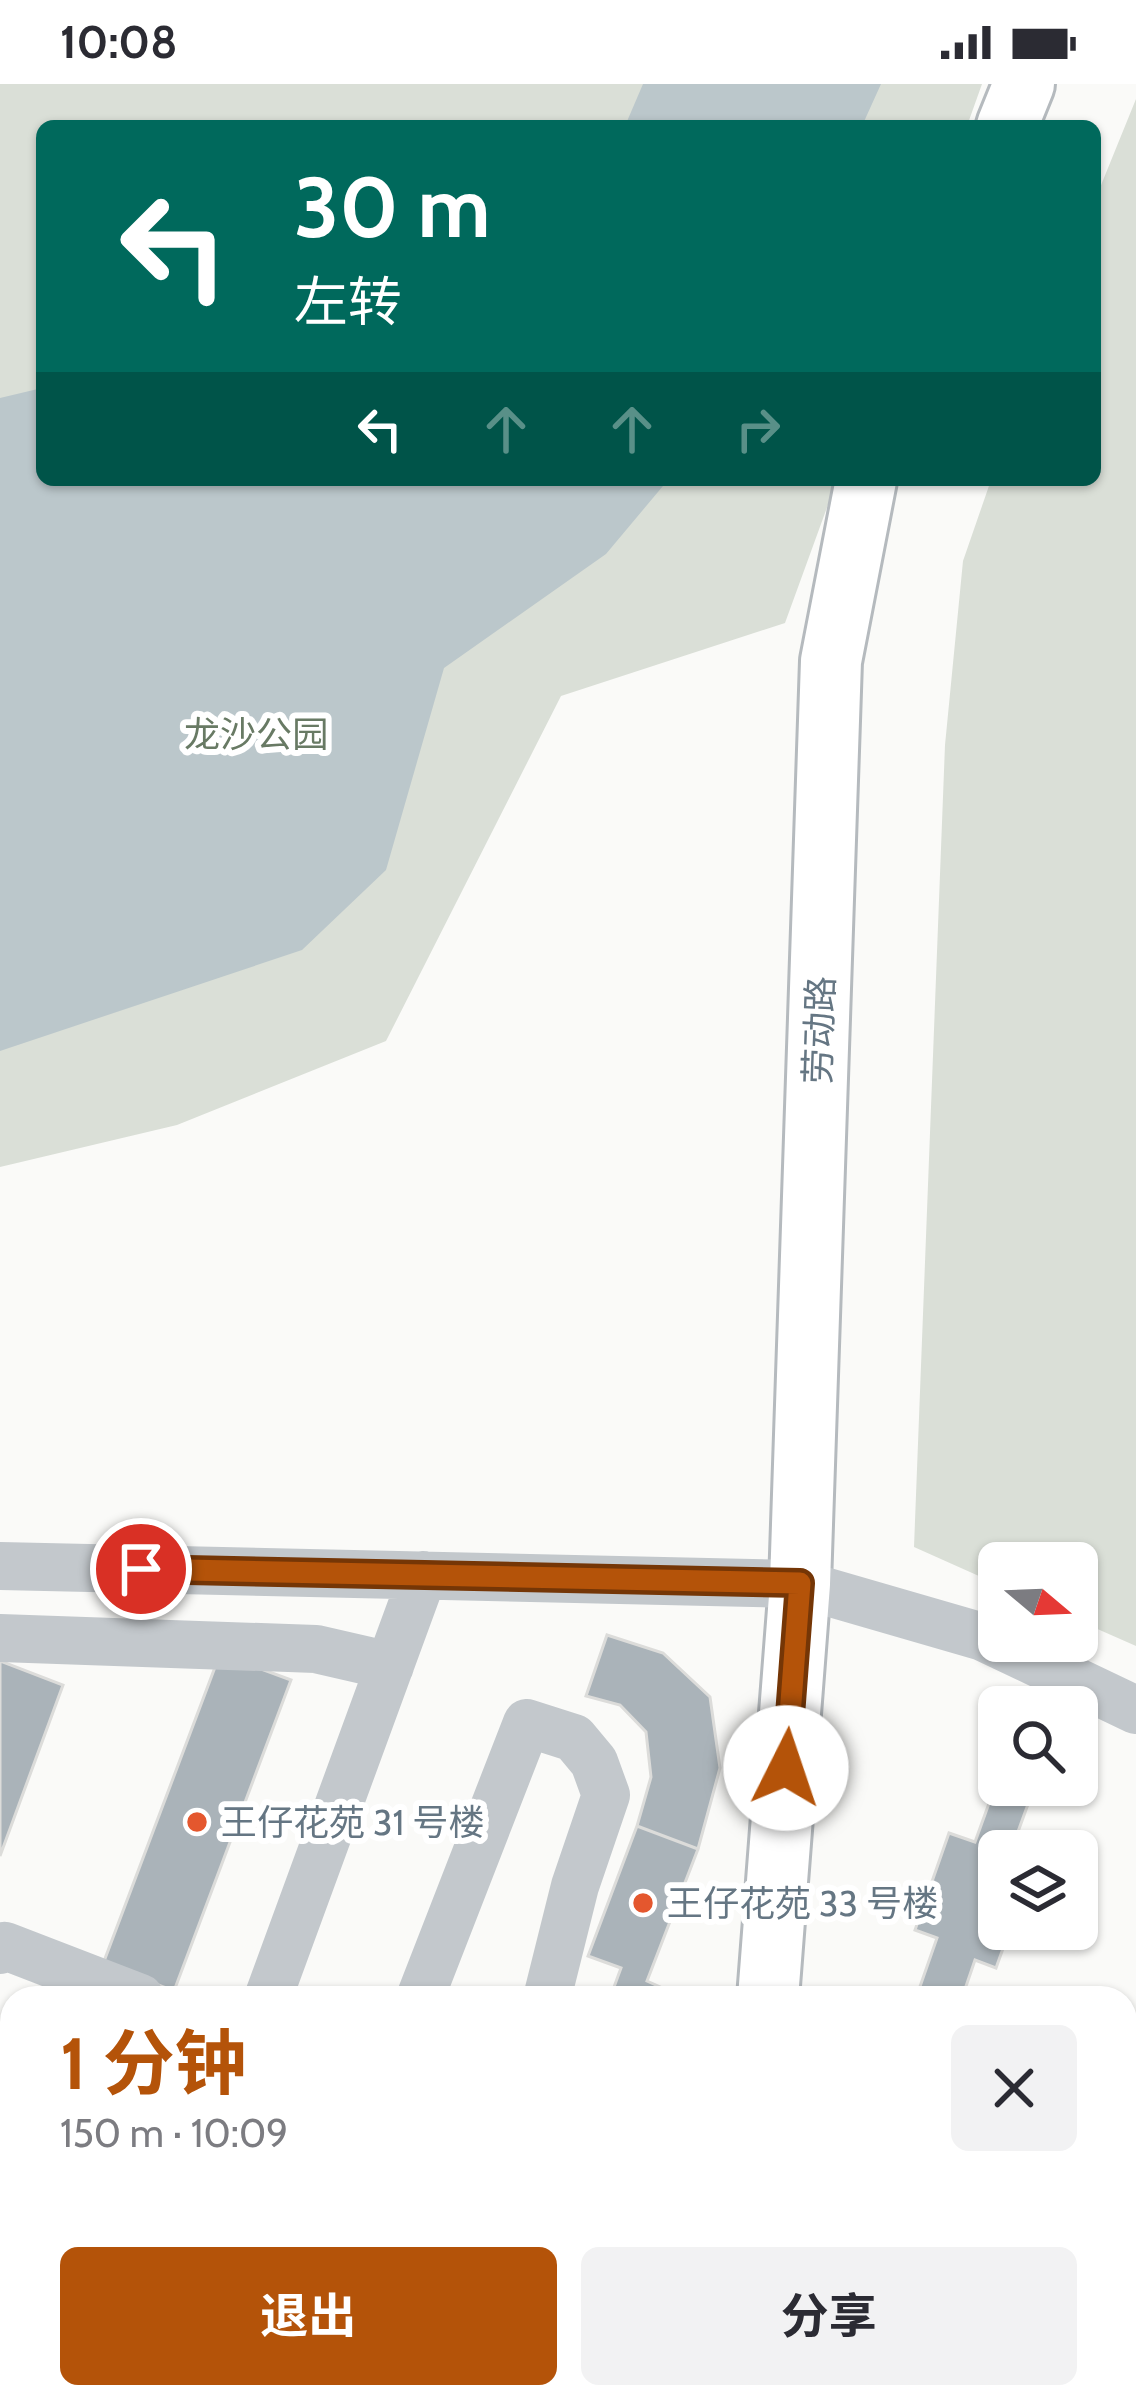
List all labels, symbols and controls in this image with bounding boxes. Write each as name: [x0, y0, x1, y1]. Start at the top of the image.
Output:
text: 10:08: [60, 15, 177, 69]
text: 30 m: [294, 156, 490, 258]
icon: left: [96, 168, 252, 324]
text: 左转: [294, 269, 402, 335]
icon: left: [347, 396, 413, 462]
icon: ahead: [473, 396, 539, 462]
icon: ahead: [599, 396, 665, 462]
icon: right: [725, 396, 791, 462]
park label: 龙沙公园: [184, 712, 328, 756]
street label: 劳动路: [795, 975, 843, 1085]
pin: [90, 1518, 192, 1620]
icon: arrive: [108, 1536, 174, 1602]
north arrow: [978, 1542, 1098, 1662]
map controls: [978, 1542, 1098, 1950]
button: search: [978, 1686, 1098, 1806]
position arrow: [723, 1705, 849, 1831]
place label: 王仔花苑 31 号楼: [221, 1800, 484, 1844]
marker: 王仔花苑 31 号楼: [184, 1809, 210, 1835]
button: layers: [978, 1830, 1098, 1950]
place label: 王仔花苑 33 号楼: [667, 1881, 938, 1925]
marker: 王仔花苑 33 号楼: [630, 1890, 656, 1916]
text: 1 分钟: [60, 2020, 247, 2107]
button: close: [951, 2025, 1077, 2151]
text: 150 m · 10:09: [60, 2109, 288, 2157]
button: 退出: [60, 2247, 557, 2385]
button: 分享: [581, 2247, 1077, 2385]

